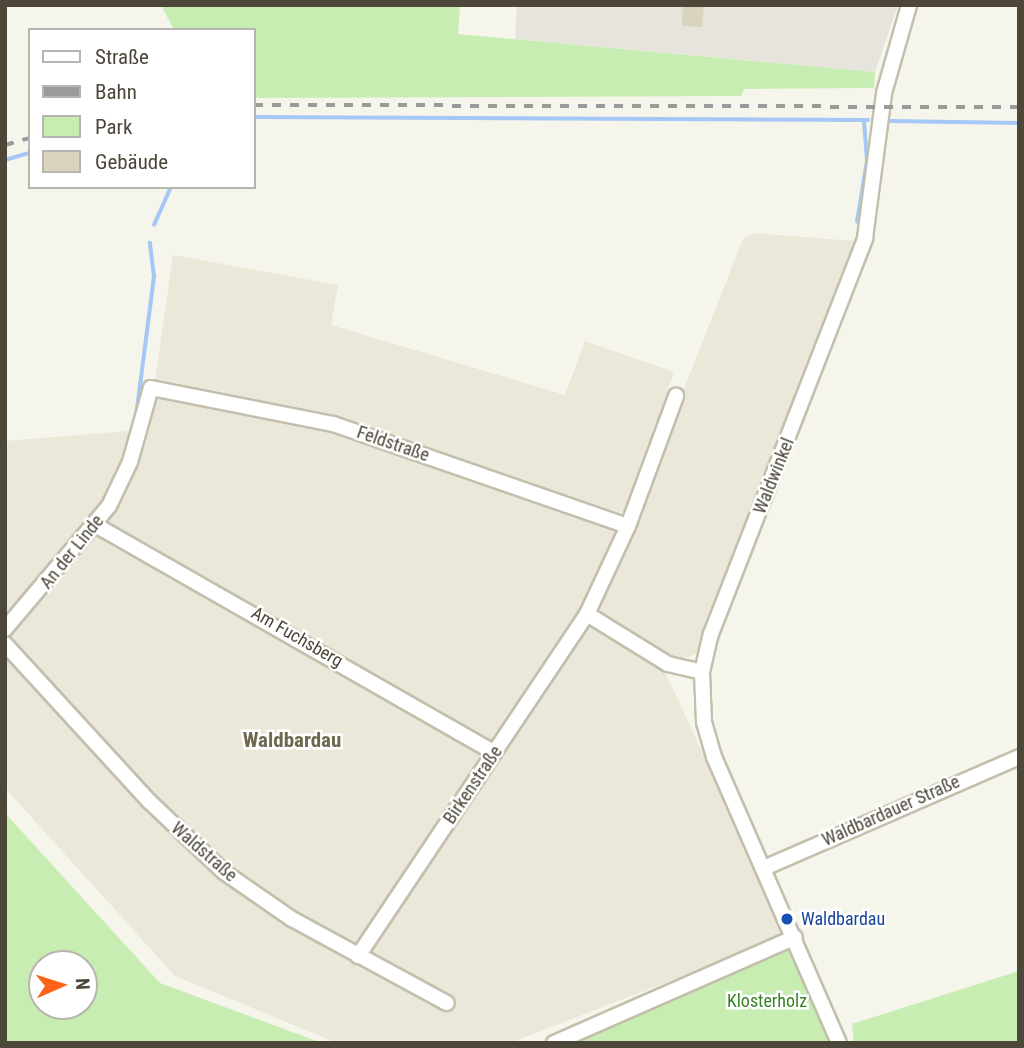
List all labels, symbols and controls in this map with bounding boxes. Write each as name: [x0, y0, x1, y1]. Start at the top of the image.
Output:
legend: [28, 28, 256, 189]
text: Straße: [95, 45, 149, 69]
text: Bahn: [95, 80, 137, 104]
text: Park: [95, 115, 132, 139]
text: Gebäude: [95, 150, 168, 174]
street label: Feldstraße: [354, 422, 432, 466]
street label: Waldwinkel: [749, 435, 799, 517]
street label: An der Linde: [36, 511, 108, 593]
street label: Am Fuchsberg: [247, 602, 347, 672]
district label: Waldbardau: [243, 727, 341, 753]
street label: Birkenstraße: [439, 742, 507, 828]
street label: Waldbardauer Straße: [819, 771, 963, 851]
street label: Waldstraße: [167, 818, 241, 886]
place label: Waldbardau: [801, 908, 885, 930]
marker: Waldbardau: [779, 911, 795, 927]
north arrow: [28, 950, 98, 1020]
text: N: [71, 978, 94, 990]
park label: Klosterholz: [727, 990, 807, 1012]

